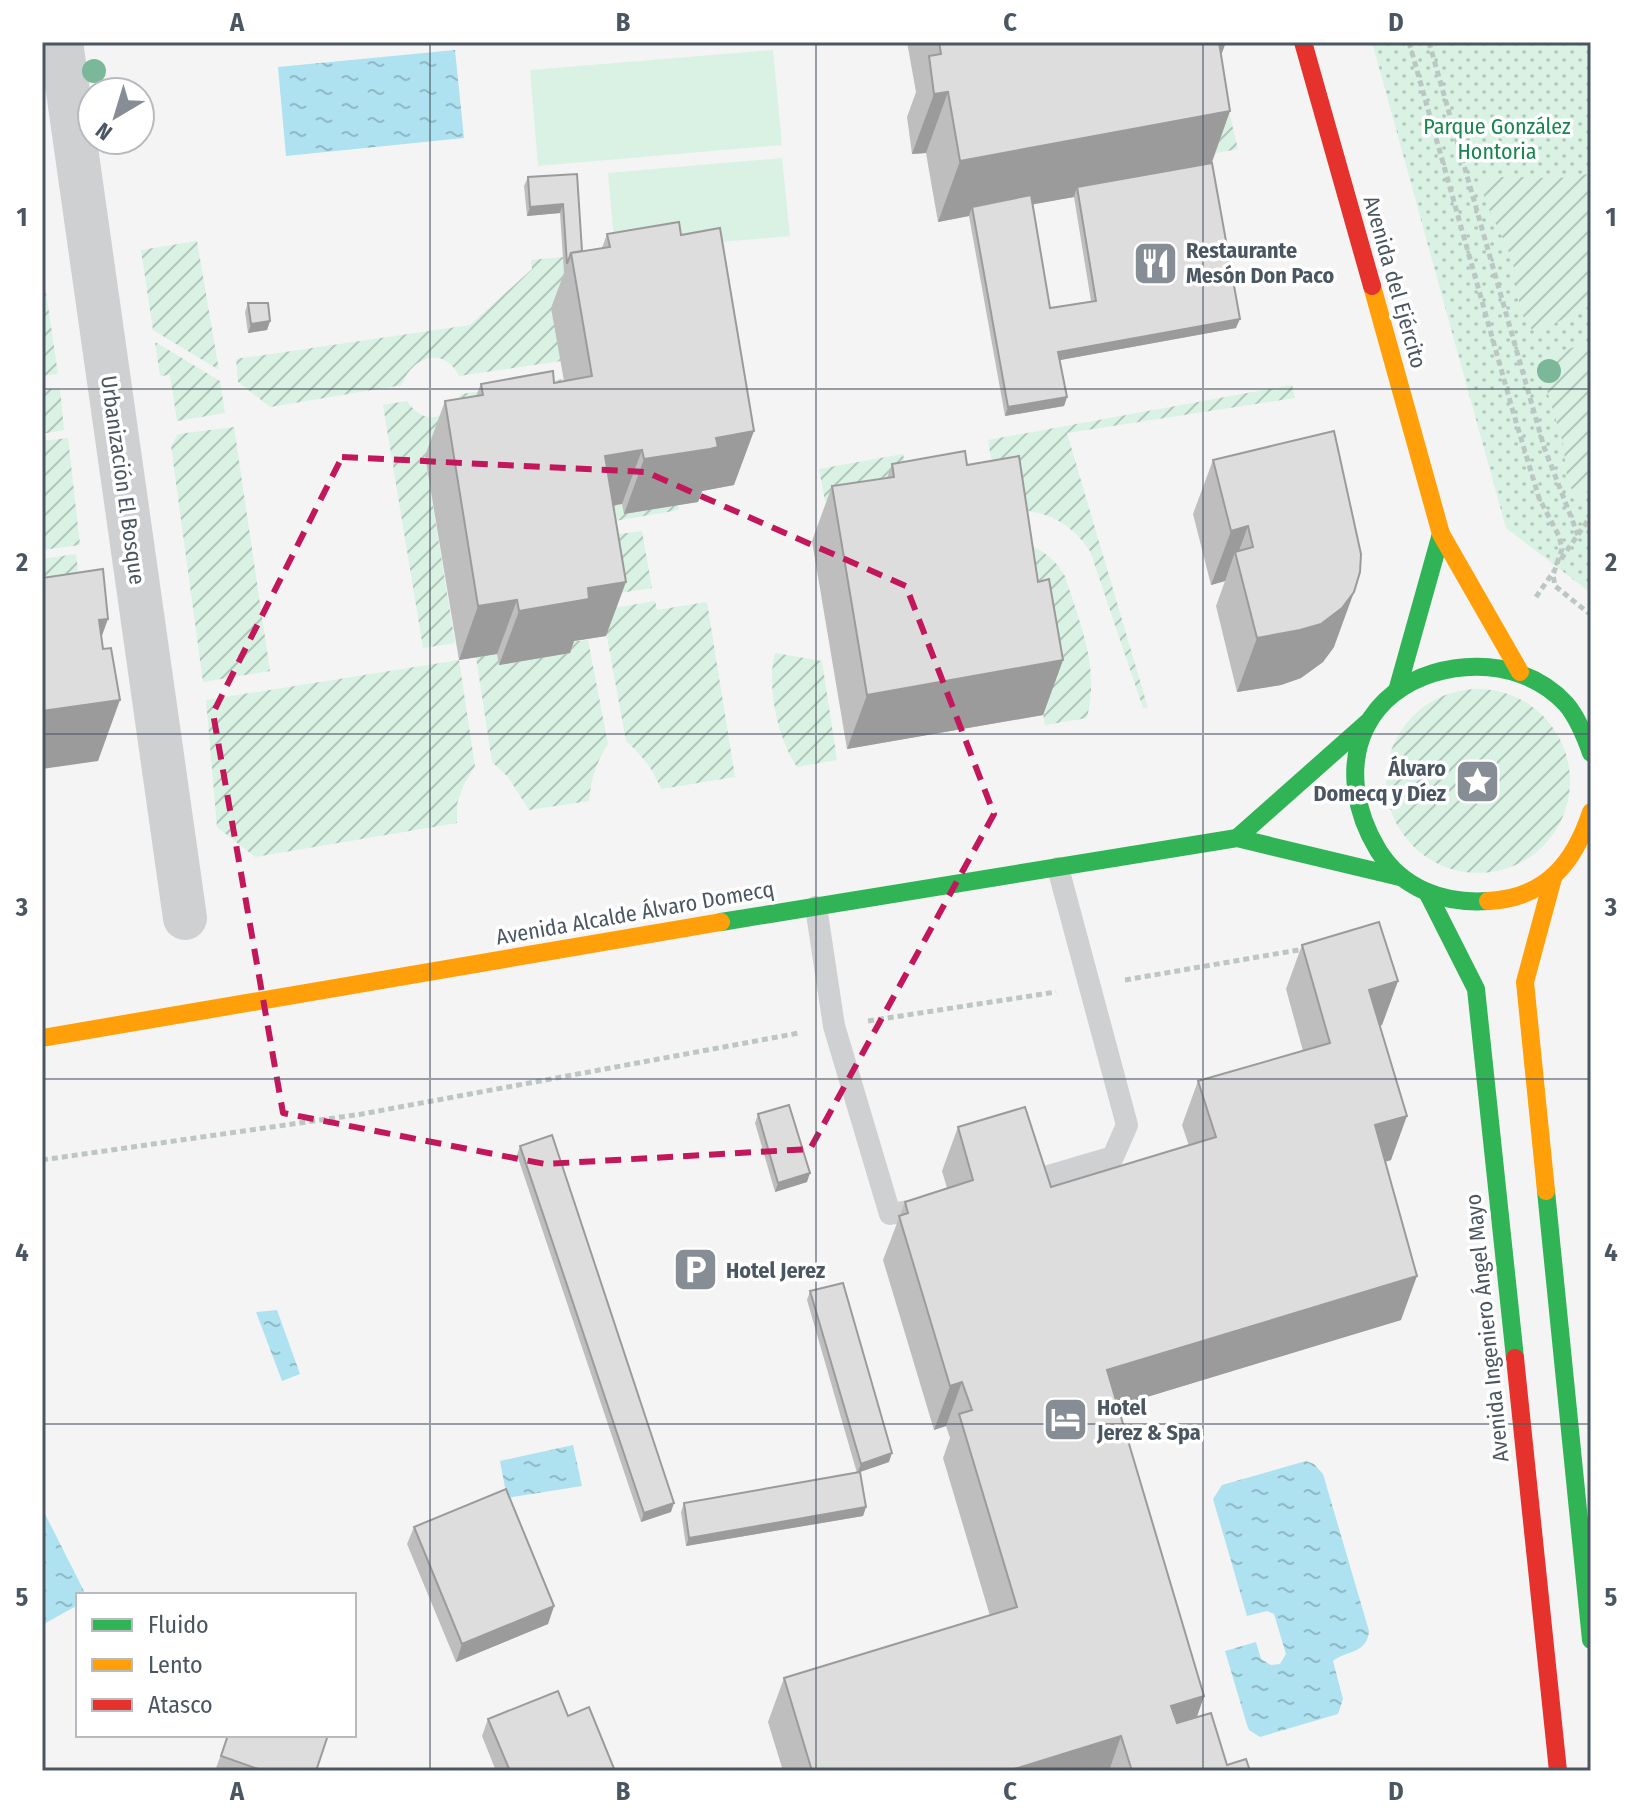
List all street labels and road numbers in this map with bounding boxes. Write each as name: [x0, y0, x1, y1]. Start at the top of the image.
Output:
street label: Avenida del Ejército: [1358, 193, 1432, 371]
street label: Urbanización El Bosque: [95, 374, 151, 586]
street label: Avenida Alcalde Álvaro Domecq: [494, 875, 776, 951]
street label: Avenida Ingeniero Ángel Mayo: [1459, 1193, 1515, 1463]

